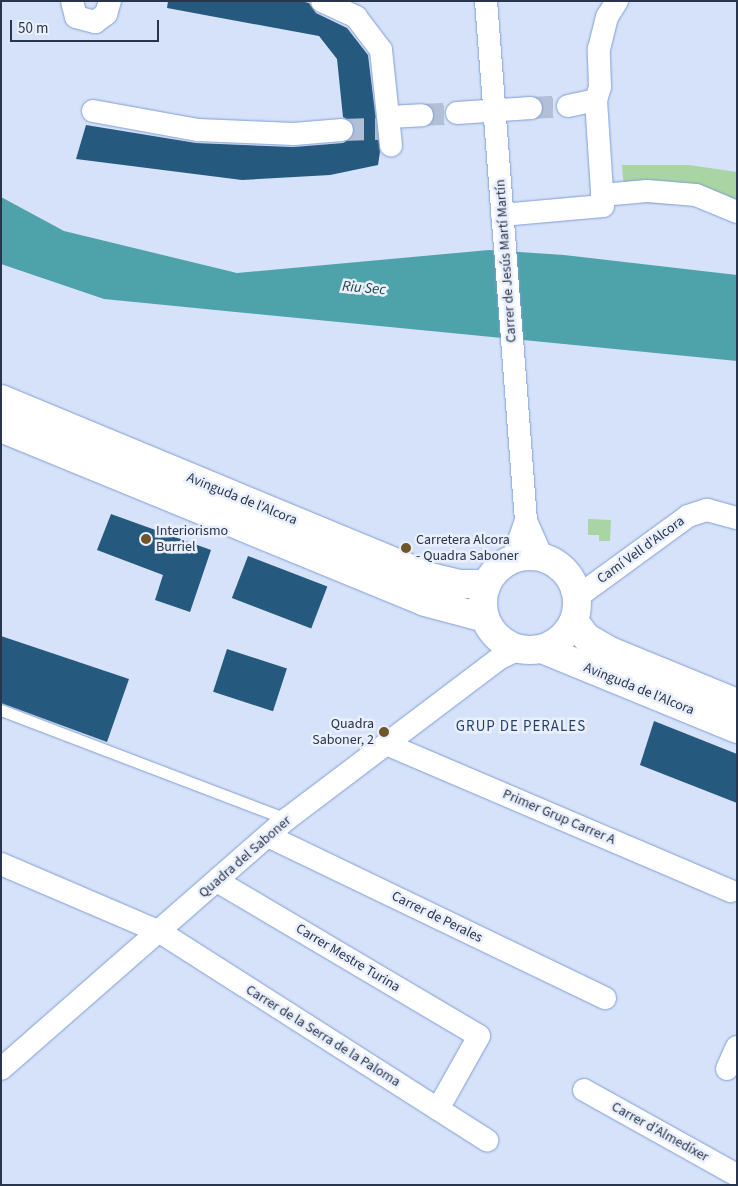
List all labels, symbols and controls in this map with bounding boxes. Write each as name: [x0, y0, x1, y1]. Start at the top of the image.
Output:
scale bar: [12, 10, 161, 42]
text: 50 m: [18, 18, 48, 39]
street label: Carrer de Jesús Martí Martín: [492, 179, 520, 343]
water label: Riu Sec: [341, 277, 387, 299]
street label: Avinguda de l'Alcora: [184, 469, 300, 529]
street label: Camí Vell d'Alcora: [594, 513, 688, 587]
place label: Interiorismo Burriel: [156, 523, 228, 556]
place label: Carretera Alcora - Quadra Saboner: [416, 532, 519, 564]
marker: Interiorismo Burriel: [140, 533, 152, 545]
marker: Carretera Alcora - Quadra Saboner: [400, 542, 412, 554]
street label: Avinguda de l'Alcora: [581, 659, 697, 719]
place label: Quadra Saboner, 2: [312, 716, 374, 749]
district label: GRUP DE PERALES: [454, 718, 588, 736]
marker: Quadra Saboner, 2: [378, 726, 390, 738]
street label: Primer Grup Carrer A: [500, 786, 618, 848]
street label: Quadra del Saboner: [196, 812, 294, 902]
street label: Carrer de Perales: [389, 888, 485, 946]
street label: Carrer Mestre Turina: [293, 920, 403, 996]
street label: Carrer de la Serra de la Paloma: [243, 981, 403, 1091]
street label: Carrer d'Almedíxer: [608, 1098, 712, 1166]

